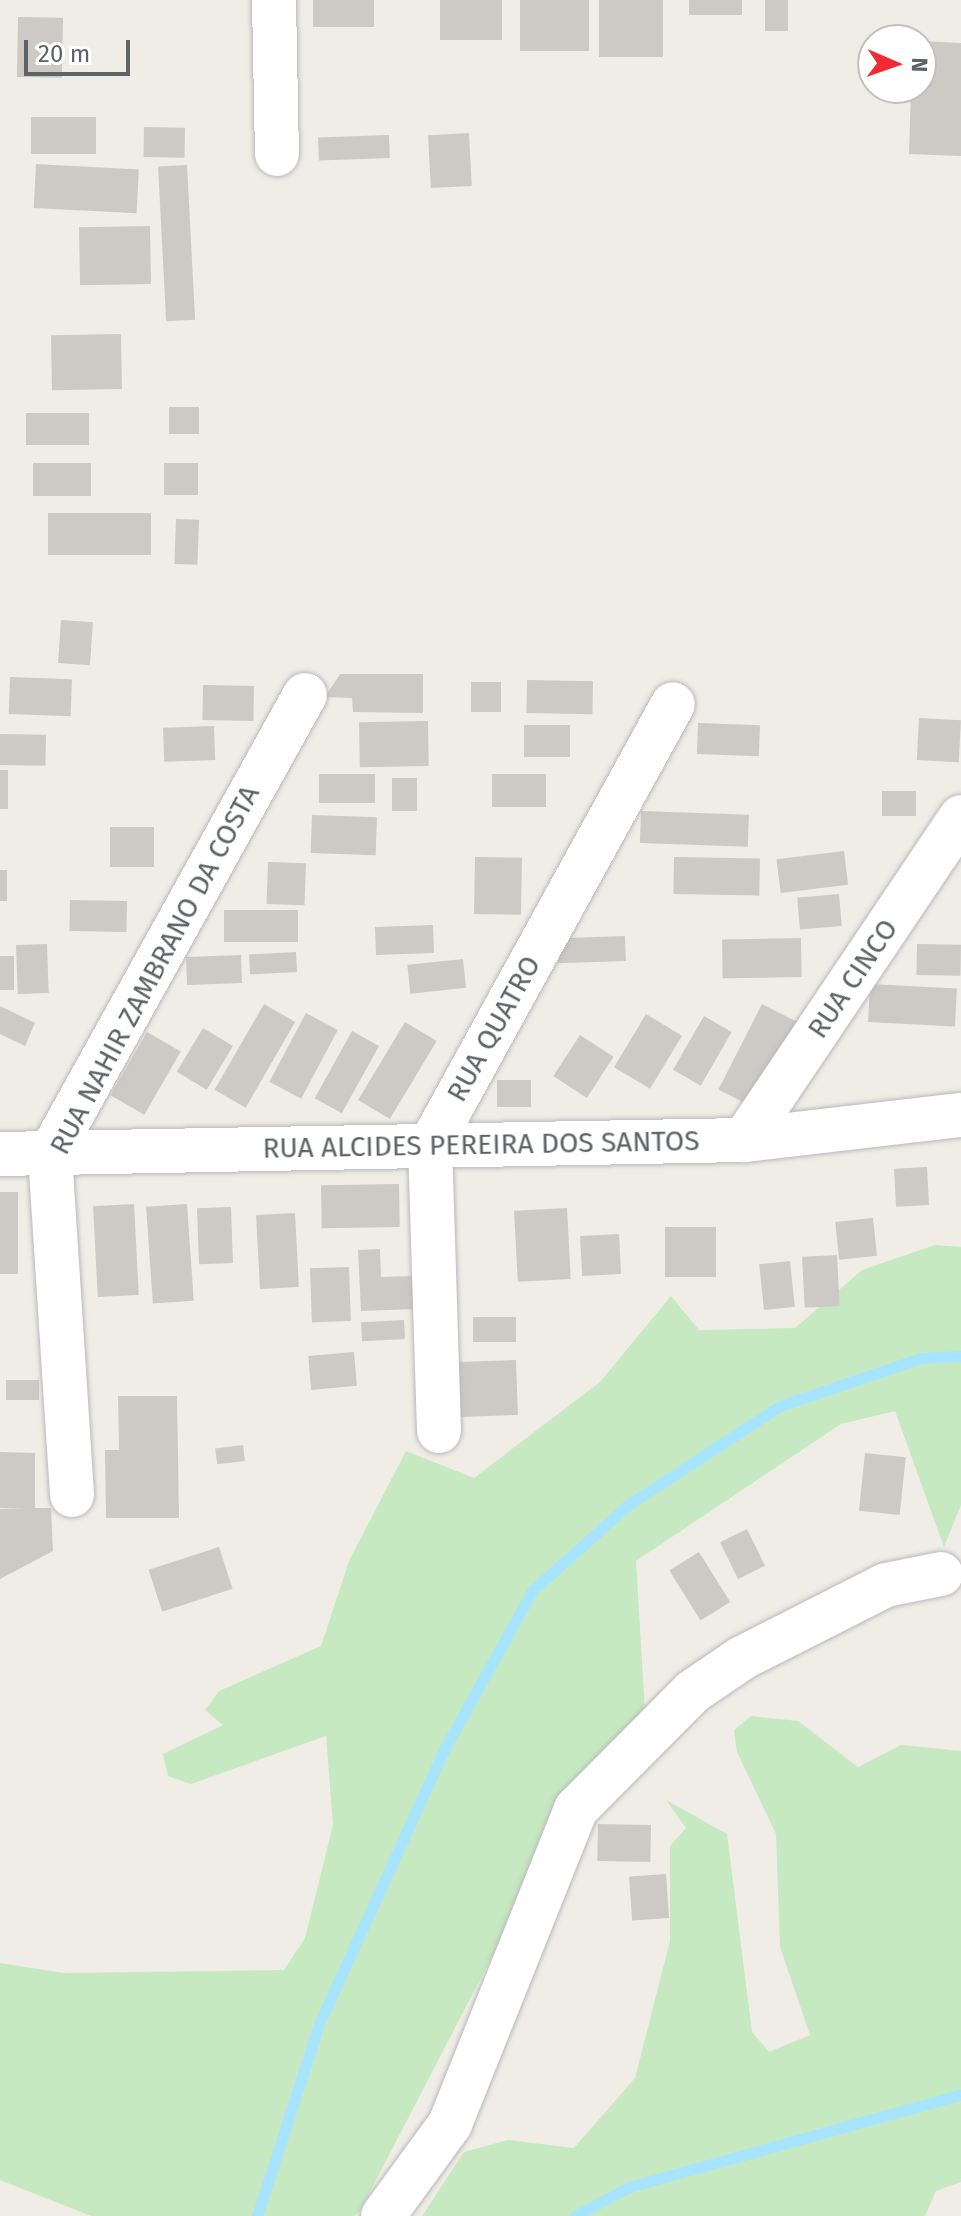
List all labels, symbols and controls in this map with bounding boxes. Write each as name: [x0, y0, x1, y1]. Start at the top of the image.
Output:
scale bar: [28, 24, 134, 74]
north arrow: [857, 24, 937, 104]
text: 20 m: [38, 40, 90, 68]
text: N: [906, 57, 933, 73]
street label: RUA NAHIR ZAMBRANO DA COSTA: [43, 780, 267, 1160]
street label: RUA CINCO: [801, 913, 905, 1045]
street label: RUA QUATRO: [440, 950, 548, 1108]
street label: RUA ALCIDES PEREIRA DOS SANTOS: [262, 1124, 700, 1166]

